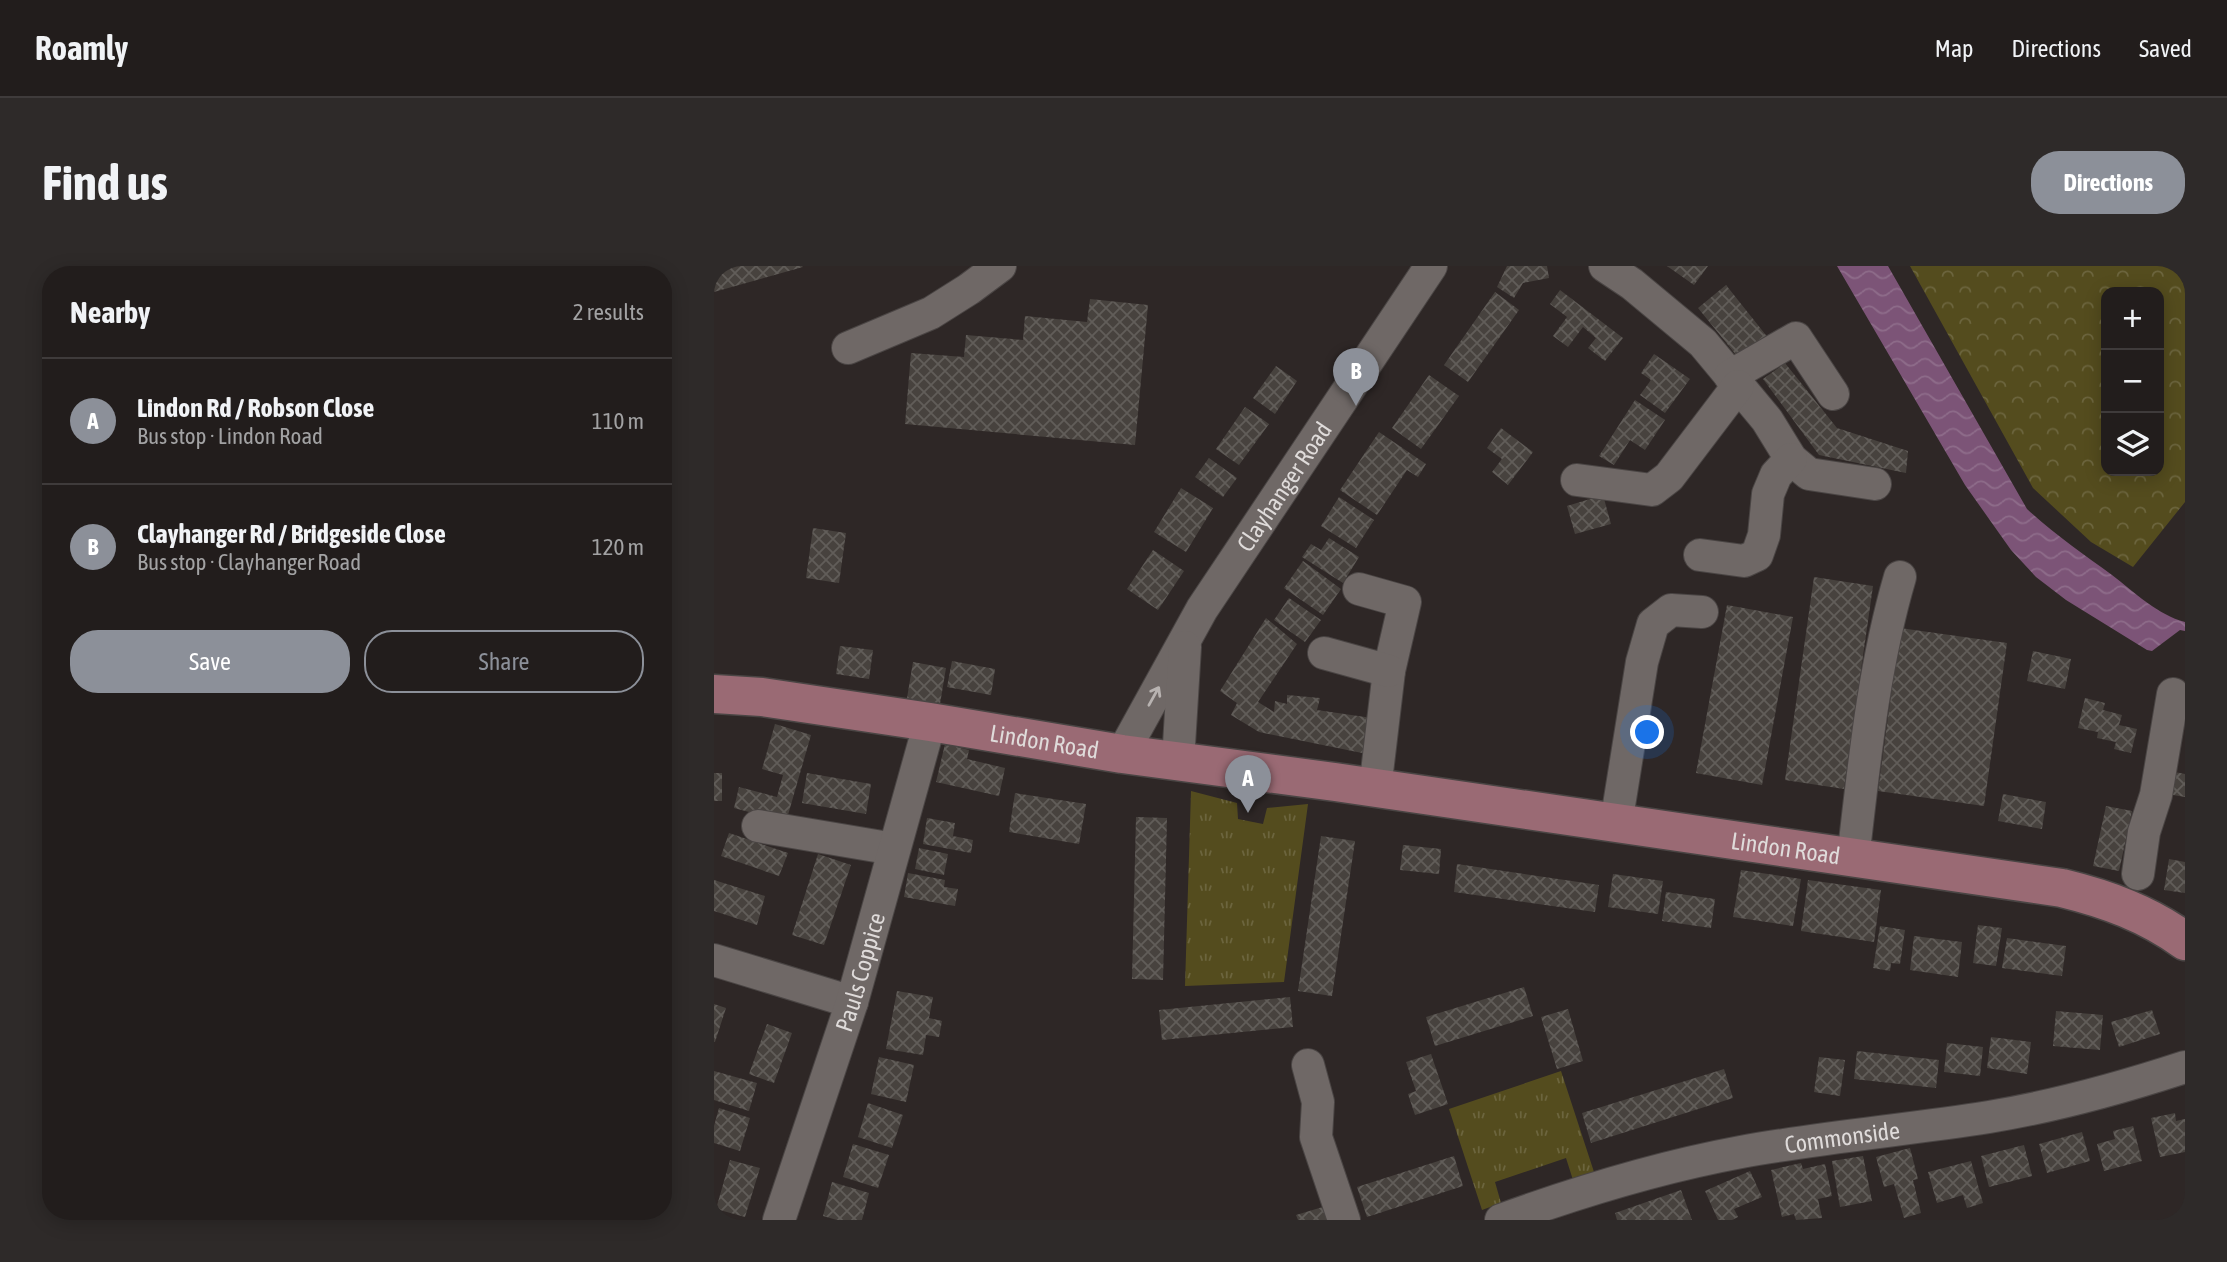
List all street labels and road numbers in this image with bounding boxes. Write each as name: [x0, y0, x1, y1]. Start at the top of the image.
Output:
street label: Clayhanger Road: [1231, 417, 1337, 556]
street label: Lindon Road: [988, 719, 1101, 763]
street label: Lindon Road: [1729, 826, 1842, 869]
street label: Pauls Coppice: [830, 909, 890, 1035]
street label: Commonside: [1783, 1116, 1901, 1158]

